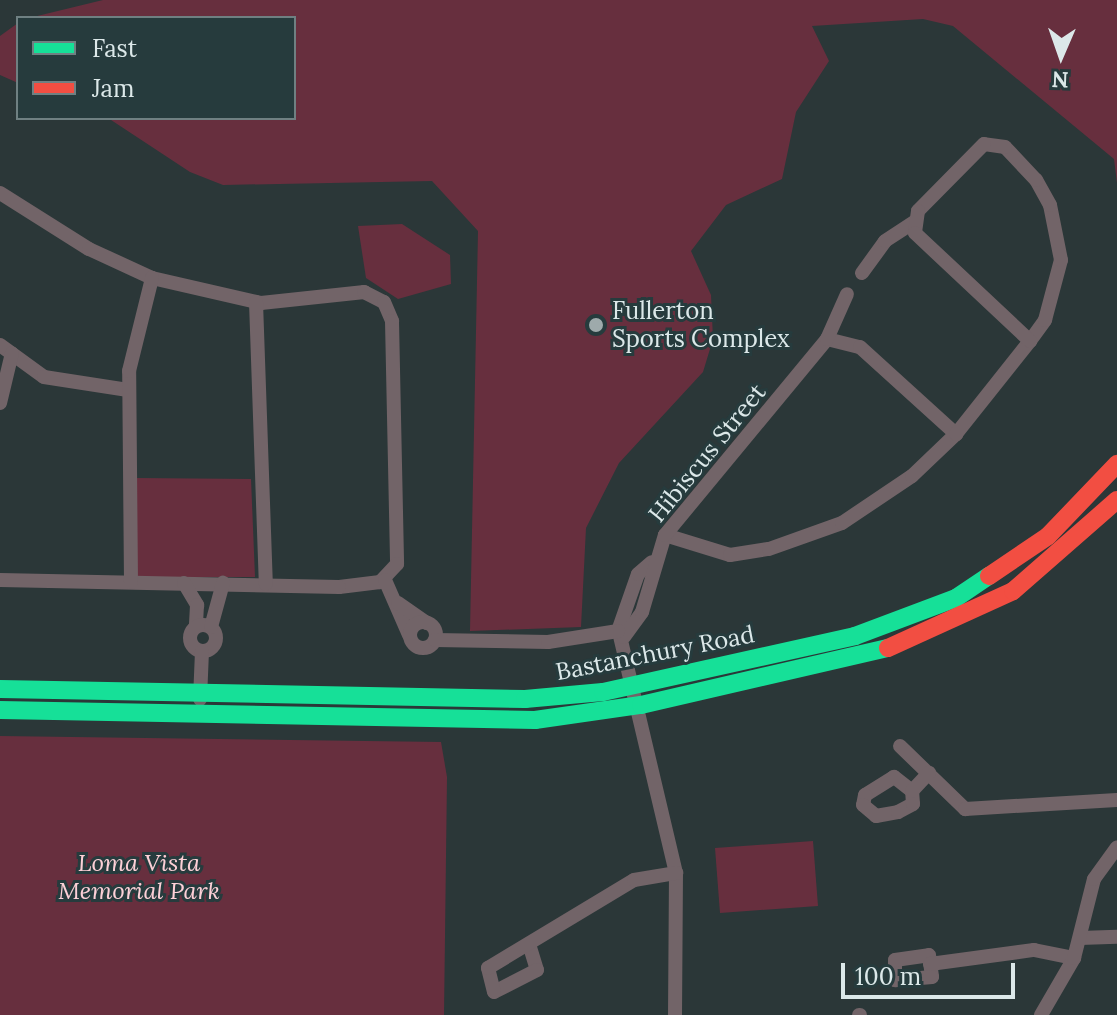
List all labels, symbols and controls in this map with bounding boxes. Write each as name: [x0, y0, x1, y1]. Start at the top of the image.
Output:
legend: [16, 16, 296, 120]
north arrow: [1021, 16, 1101, 96]
text: Fast: [92, 33, 137, 64]
text: N: [1051, 66, 1069, 94]
text: Jam: [92, 73, 134, 104]
place label: Fullerton Sports Complex: [612, 297, 790, 353]
marker: Fullerton Sports Complex: [587, 316, 605, 334]
street label: Hibiscus Street: [642, 378, 772, 528]
street label: Bastanchury Road: [553, 620, 757, 686]
park label: Loma Vista Memorial Park: [58, 849, 220, 905]
scale bar: [845, 947, 1019, 997]
text: 100 m: [855, 961, 921, 992]

